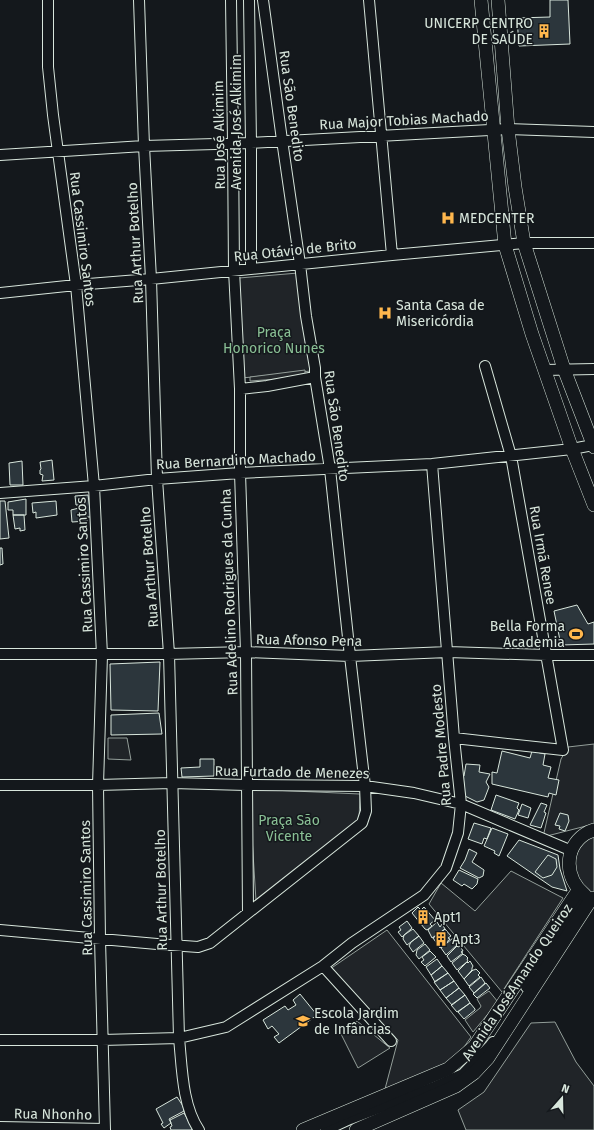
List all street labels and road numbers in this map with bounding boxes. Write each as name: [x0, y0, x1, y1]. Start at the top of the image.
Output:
street label: Rua São Benedito: [275, 49, 308, 163]
street label: Avenida José Alkimim: [228, 54, 245, 190]
street label: Rua José Alkimim: [210, 80, 229, 190]
street label: Rua Major Tobias Machado: [319, 108, 489, 133]
street label: Rua Cassimiro Santos: [66, 171, 99, 308]
street label: Rua Arthur Botelho: [124, 182, 147, 304]
street label: Rua Otávio de Brito: [233, 236, 357, 265]
street label: Rua São Benedito: [320, 369, 353, 483]
street label: Rua Bernardino Machado: [156, 448, 317, 473]
street label: Rua Adelino Rodrigues da Cunha: [217, 488, 242, 696]
street label: Rua Cassimiro Santos: [72, 496, 97, 633]
street label: Rua Irmã Renee: [525, 504, 560, 606]
street label: Rua Arthur Botelho: [137, 506, 162, 628]
street label: Rua Afonso Pena: [256, 631, 362, 650]
street label: Rua Padre Modesto: [428, 683, 455, 807]
street label: Rua Furtado de Menezes: [214, 763, 370, 782]
street label: Rua Cassimiro Santos: [77, 819, 96, 956]
street label: Rua Arthur Botelho: [152, 829, 171, 951]
street label: Avenida JoséAmando Queiroz: [458, 901, 576, 1064]
street label: Rua Nhonho: [14, 1105, 92, 1124]

